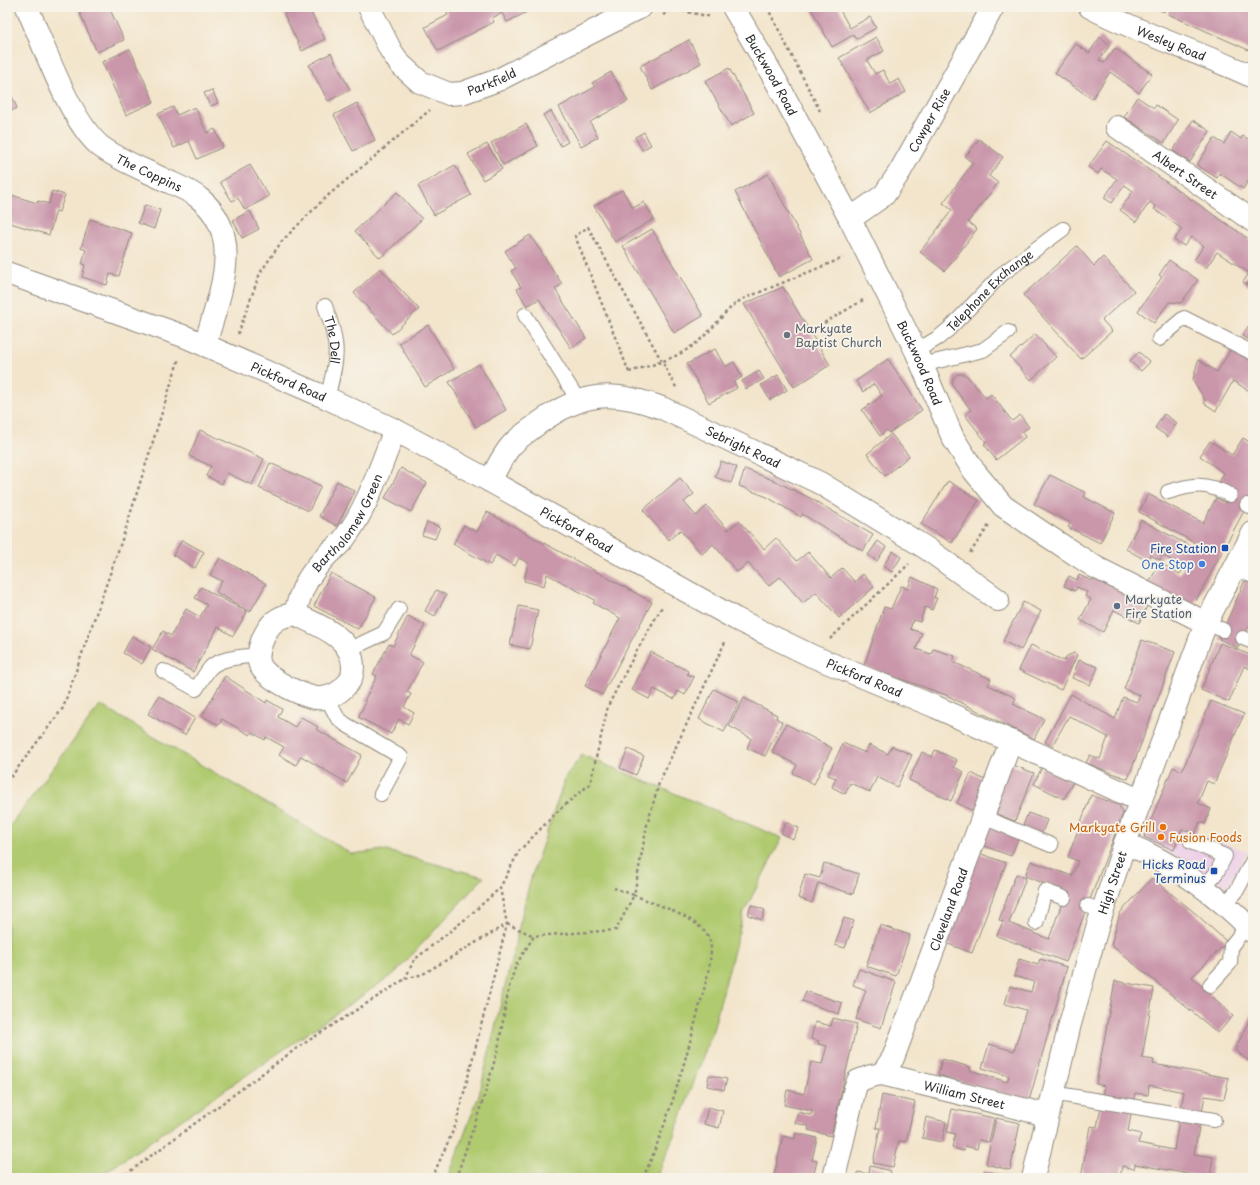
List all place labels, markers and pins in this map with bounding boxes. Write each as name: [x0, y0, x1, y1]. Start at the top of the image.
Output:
place label: Markyate Baptist Church: [795, 319, 882, 351]
marker: Markyate Baptist Church: [782, 330, 792, 340]
place label: Fire Station: [1150, 539, 1217, 557]
marker: Fire Station: [1220, 543, 1230, 553]
place label: One Stop: [1141, 555, 1194, 573]
marker: One Stop: [1197, 559, 1207, 569]
place label: Markyate Fire Station: [1125, 590, 1192, 622]
marker: Markyate Fire Station: [1112, 601, 1122, 611]
place label: Markyate Grill: [1069, 818, 1155, 836]
marker: Markyate Grill: [1158, 822, 1168, 832]
place label: Fusion Foods: [1169, 828, 1243, 846]
marker: Fusion Foods: [1156, 832, 1166, 842]
place label: Hicks Road Terminus: [1142, 855, 1207, 887]
marker: Hicks Road Terminus: [1209, 866, 1219, 876]

